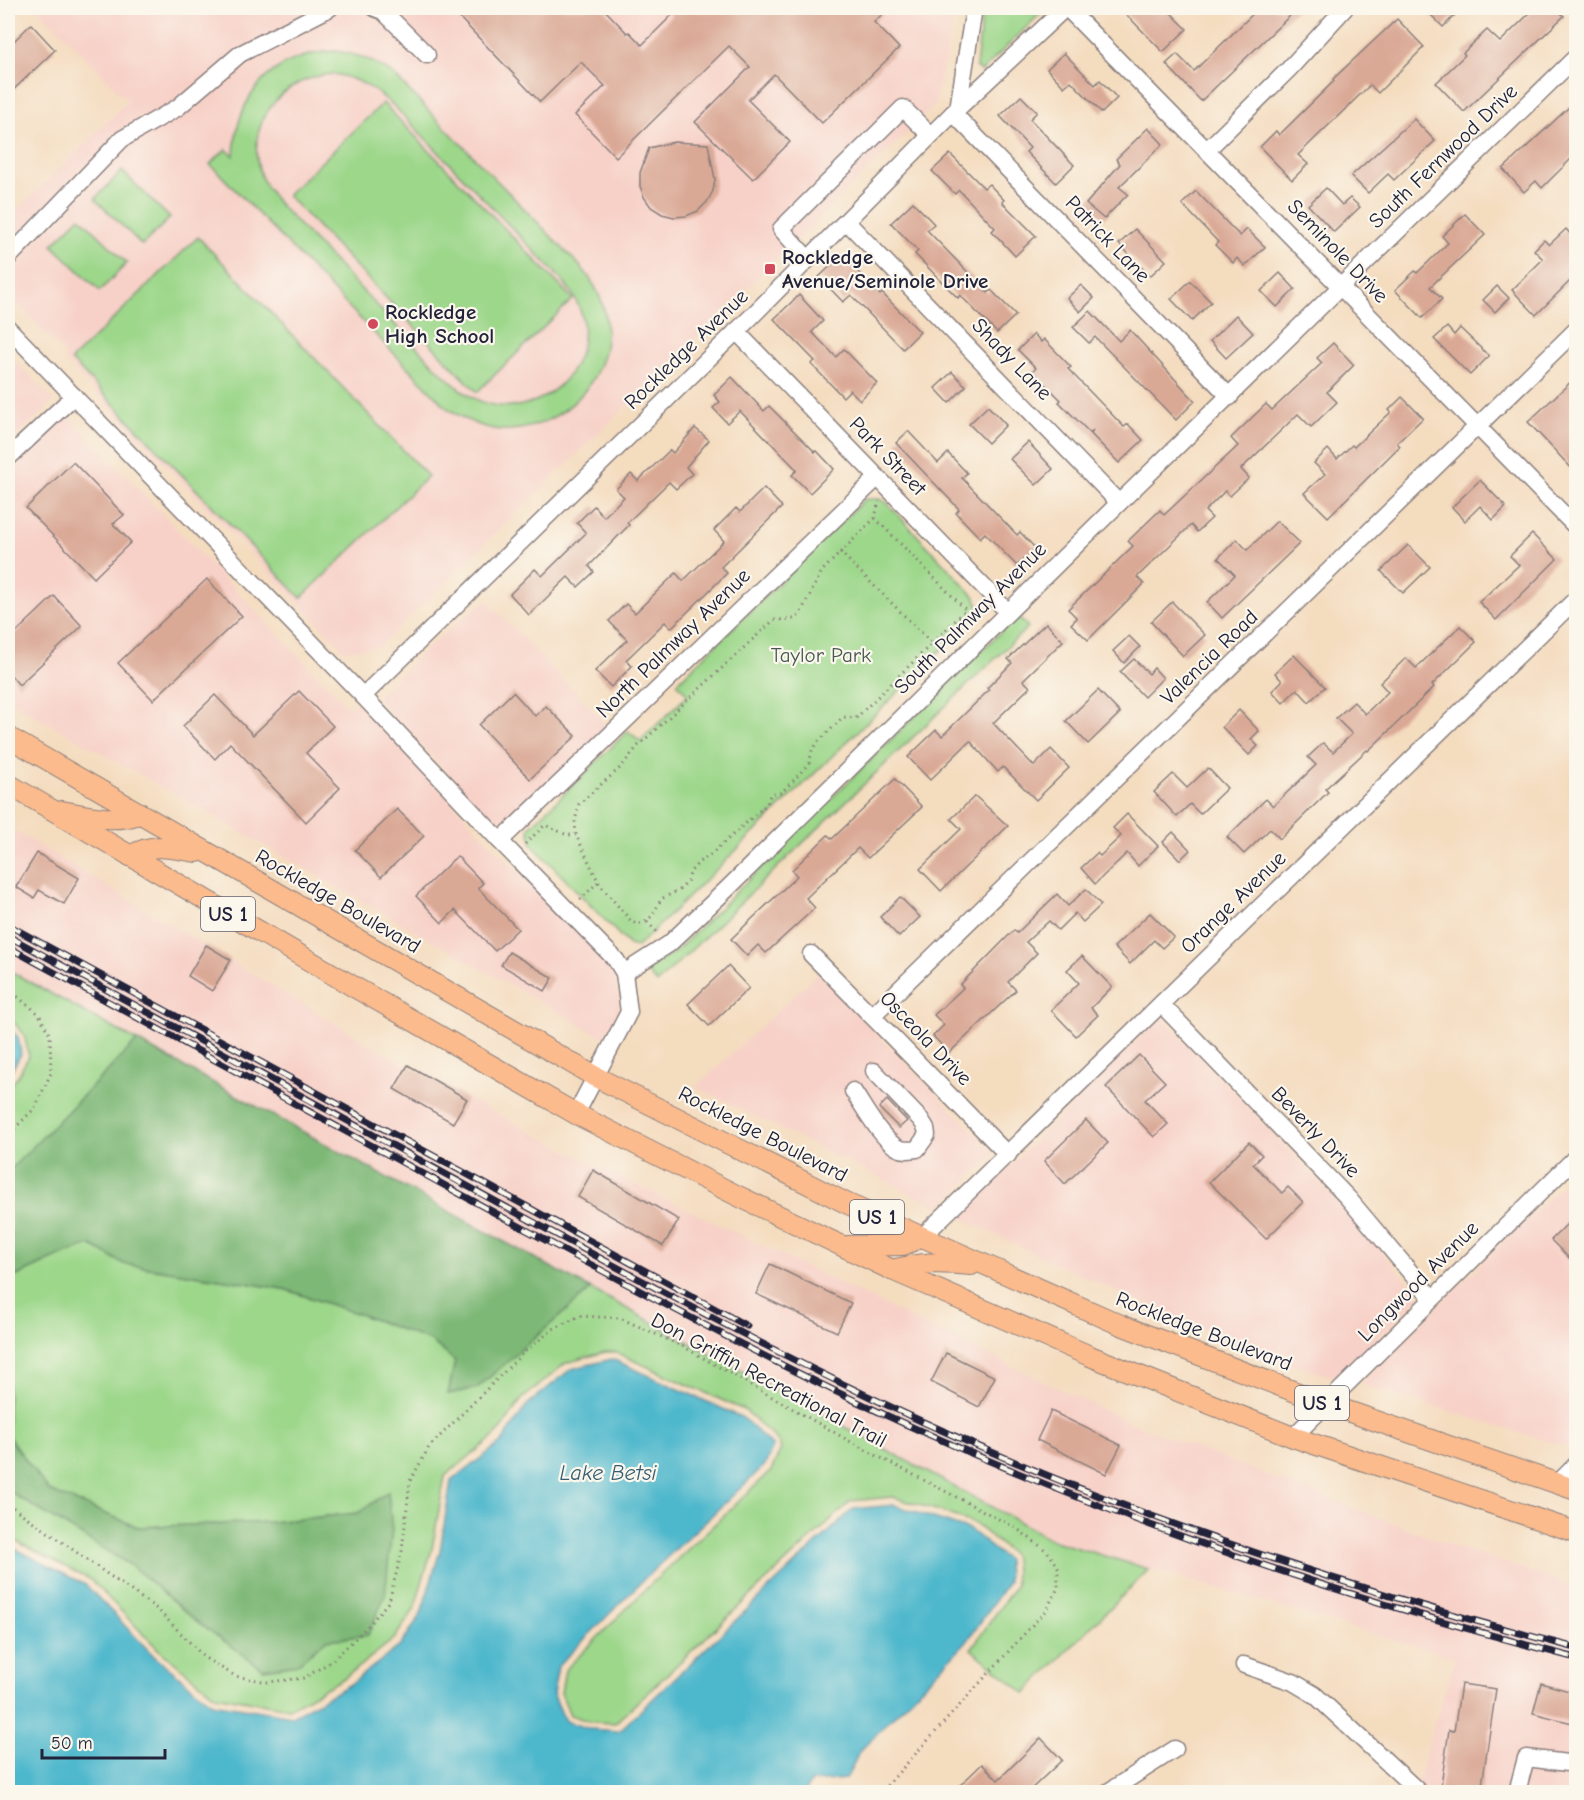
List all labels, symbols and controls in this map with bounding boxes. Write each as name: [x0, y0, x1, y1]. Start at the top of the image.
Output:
street label: South Fernwood Drive: [1364, 79, 1522, 233]
street label: Patrick Lane: [1061, 191, 1155, 287]
street label: Seminole Drive: [1283, 194, 1393, 308]
place label: Rockledge Avenue/Seminole Drive: [782, 245, 988, 293]
marker: Rockledge Avenue/Seminole Drive: [763, 262, 777, 276]
street label: Rockledge Avenue: [619, 284, 753, 414]
place label: Rockledge High School: [385, 300, 494, 348]
street label: Shady Lane: [967, 313, 1057, 405]
marker: Rockledge High School: [366, 317, 380, 331]
street label: Park Street: [845, 412, 932, 501]
street label: South Palmway Avenue: [889, 537, 1051, 699]
street label: North Palmway Avenue: [591, 563, 755, 723]
street label: Valencia Road: [1155, 605, 1263, 709]
park label: Taylor Park: [771, 643, 871, 667]
street label: Rockledge Boulevard: [251, 844, 425, 958]
street label: Orange Avenue: [1176, 846, 1290, 958]
road number: US 1: [201, 897, 255, 931]
street label: Osceola Drive: [875, 986, 977, 1090]
street label: Rockledge Boulevard: [674, 1081, 852, 1187]
street label: Beverly Drive: [1267, 1082, 1365, 1182]
road number: US 1: [850, 1200, 904, 1234]
street label: Longwood Avenue: [1353, 1216, 1483, 1346]
street label: Rockledge Boulevard: [1113, 1286, 1295, 1376]
street label: Don Griffin Recreational Trail: [647, 1308, 891, 1452]
road number: US 1: [1295, 1386, 1349, 1420]
water label: Lake Betsi: [560, 1460, 658, 1486]
scale bar: [42, 1722, 165, 1760]
text: 50 m: [51, 1733, 93, 1754]

